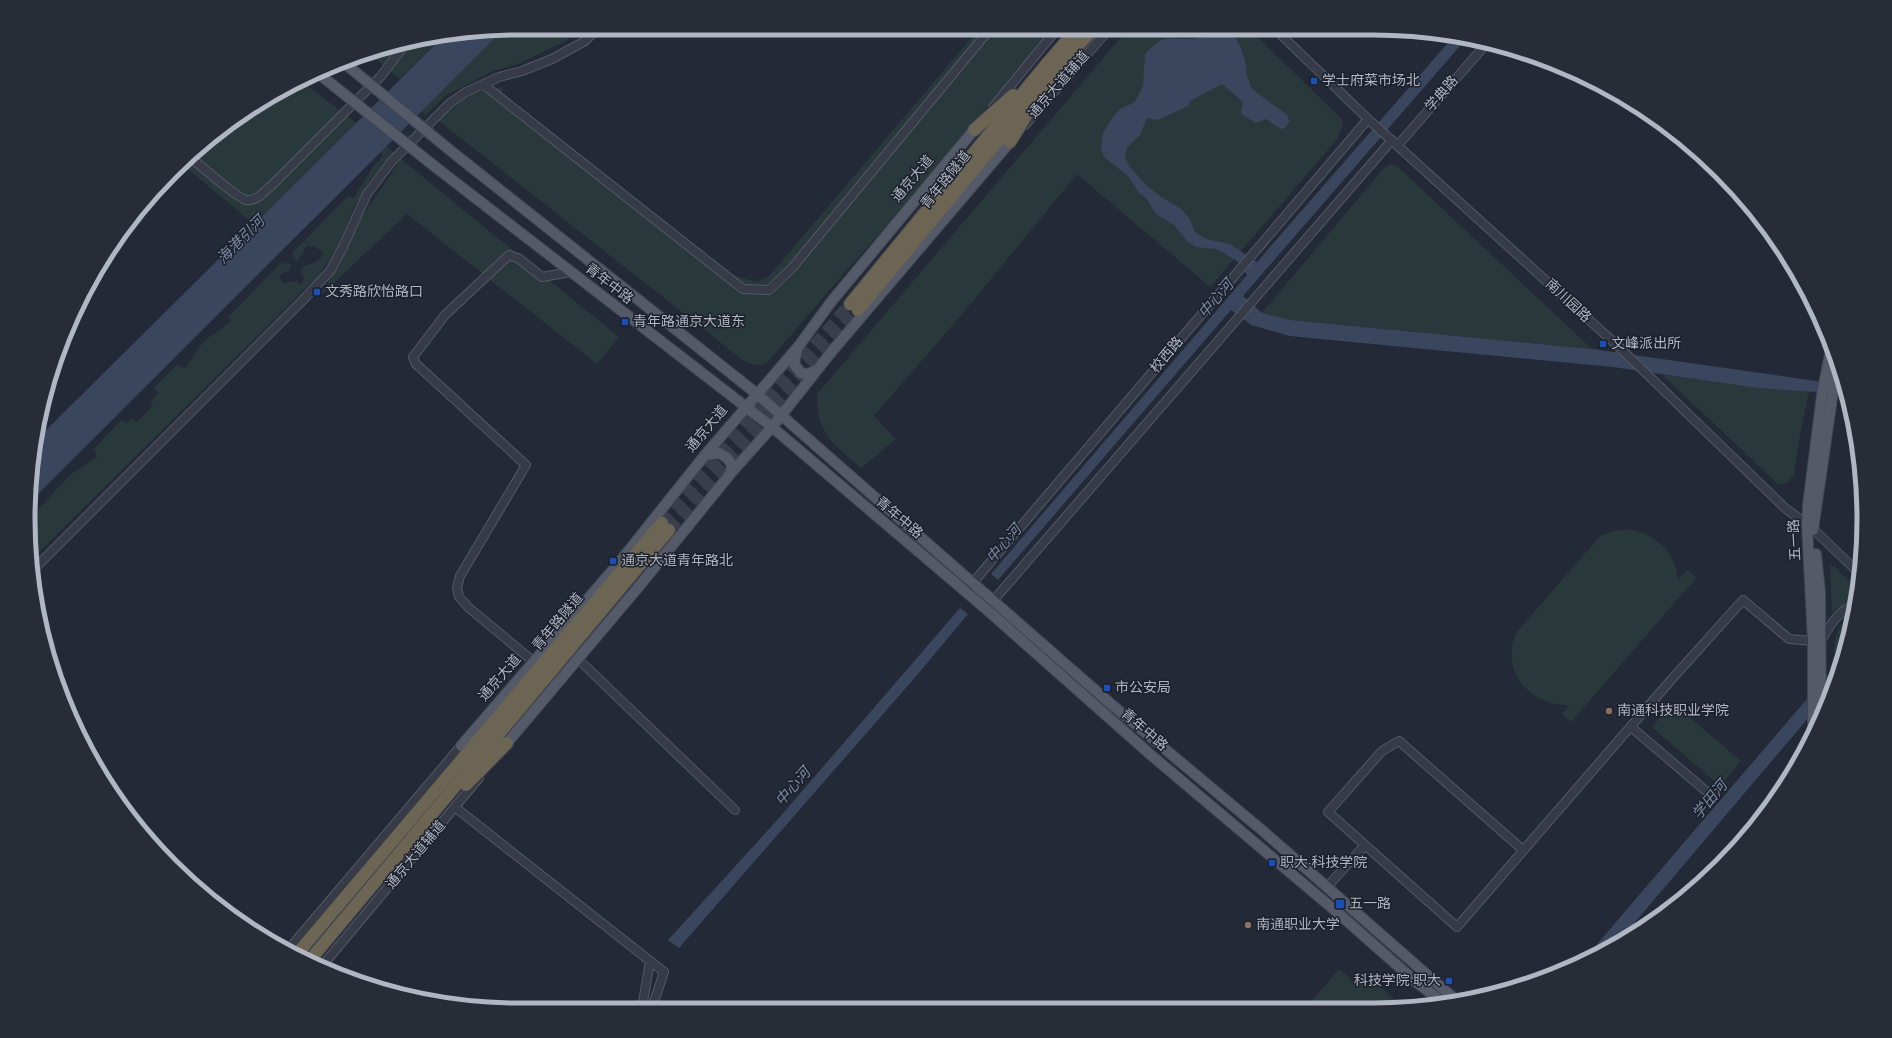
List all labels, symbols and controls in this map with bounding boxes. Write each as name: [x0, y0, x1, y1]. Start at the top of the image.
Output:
street label: 通京大道辅道: [1025, 48, 1092, 121]
place label: 学士府菜市场北: [1322, 72, 1420, 88]
street label: 学典路: [1421, 72, 1461, 114]
marker: 学士府菜市场北: [1309, 76, 1319, 86]
street label: 青年路隧道: [918, 148, 973, 212]
street label: 通京大道: [889, 152, 936, 205]
water label: 海港引河: [214, 211, 270, 267]
street label: 青年中路: [583, 260, 636, 307]
water label: 中心河: [1195, 274, 1238, 321]
street label: 南川园路: [1543, 276, 1594, 325]
place label: 文秀路欣怡路口: [325, 283, 423, 299]
marker: 文秀路欣怡路口: [312, 287, 322, 297]
place label: 青年路通京大道东: [633, 314, 745, 329]
marker: 青年路通京大道东: [620, 317, 630, 327]
street label: 校西路: [1147, 333, 1186, 376]
place label: 文峰派出所: [1611, 335, 1681, 351]
marker: 文峰派出所: [1598, 339, 1608, 349]
street label: 通京大道: [683, 402, 730, 455]
street label: 青年中路: [873, 494, 926, 541]
water label: 中心河: [983, 519, 1026, 566]
street label: 五一路: [1786, 519, 1803, 561]
place label: 通京大道青年路北: [621, 552, 733, 568]
marker: 通京大道青年路北: [608, 556, 618, 566]
street label: 青年路隧道: [529, 590, 586, 653]
street label: 通京大道: [476, 652, 524, 704]
place label: 市公安局: [1115, 680, 1171, 695]
marker: 市公安局: [1102, 683, 1112, 693]
place label: 南通科技职业学院: [1617, 703, 1729, 718]
street label: 青年中路: [1118, 706, 1170, 754]
marker: 南通科技职业学院: [1604, 706, 1614, 716]
water label: 中心河: [772, 762, 815, 809]
water label: 学田河: [1689, 775, 1732, 822]
street label: 通京大道辅道: [383, 818, 448, 892]
place label: 职大·科技学院: [1280, 855, 1367, 870]
marker: 职大·科技学院: [1267, 858, 1277, 868]
place label: 五一路: [1349, 896, 1391, 911]
marker: 五一路: [1334, 898, 1346, 910]
place label: 南通职业大学: [1256, 917, 1340, 932]
marker: 南通职业大学: [1243, 920, 1253, 930]
place label: 科技学院·职大: [1354, 973, 1441, 988]
marker: 科技学院·职大: [1444, 976, 1454, 986]

